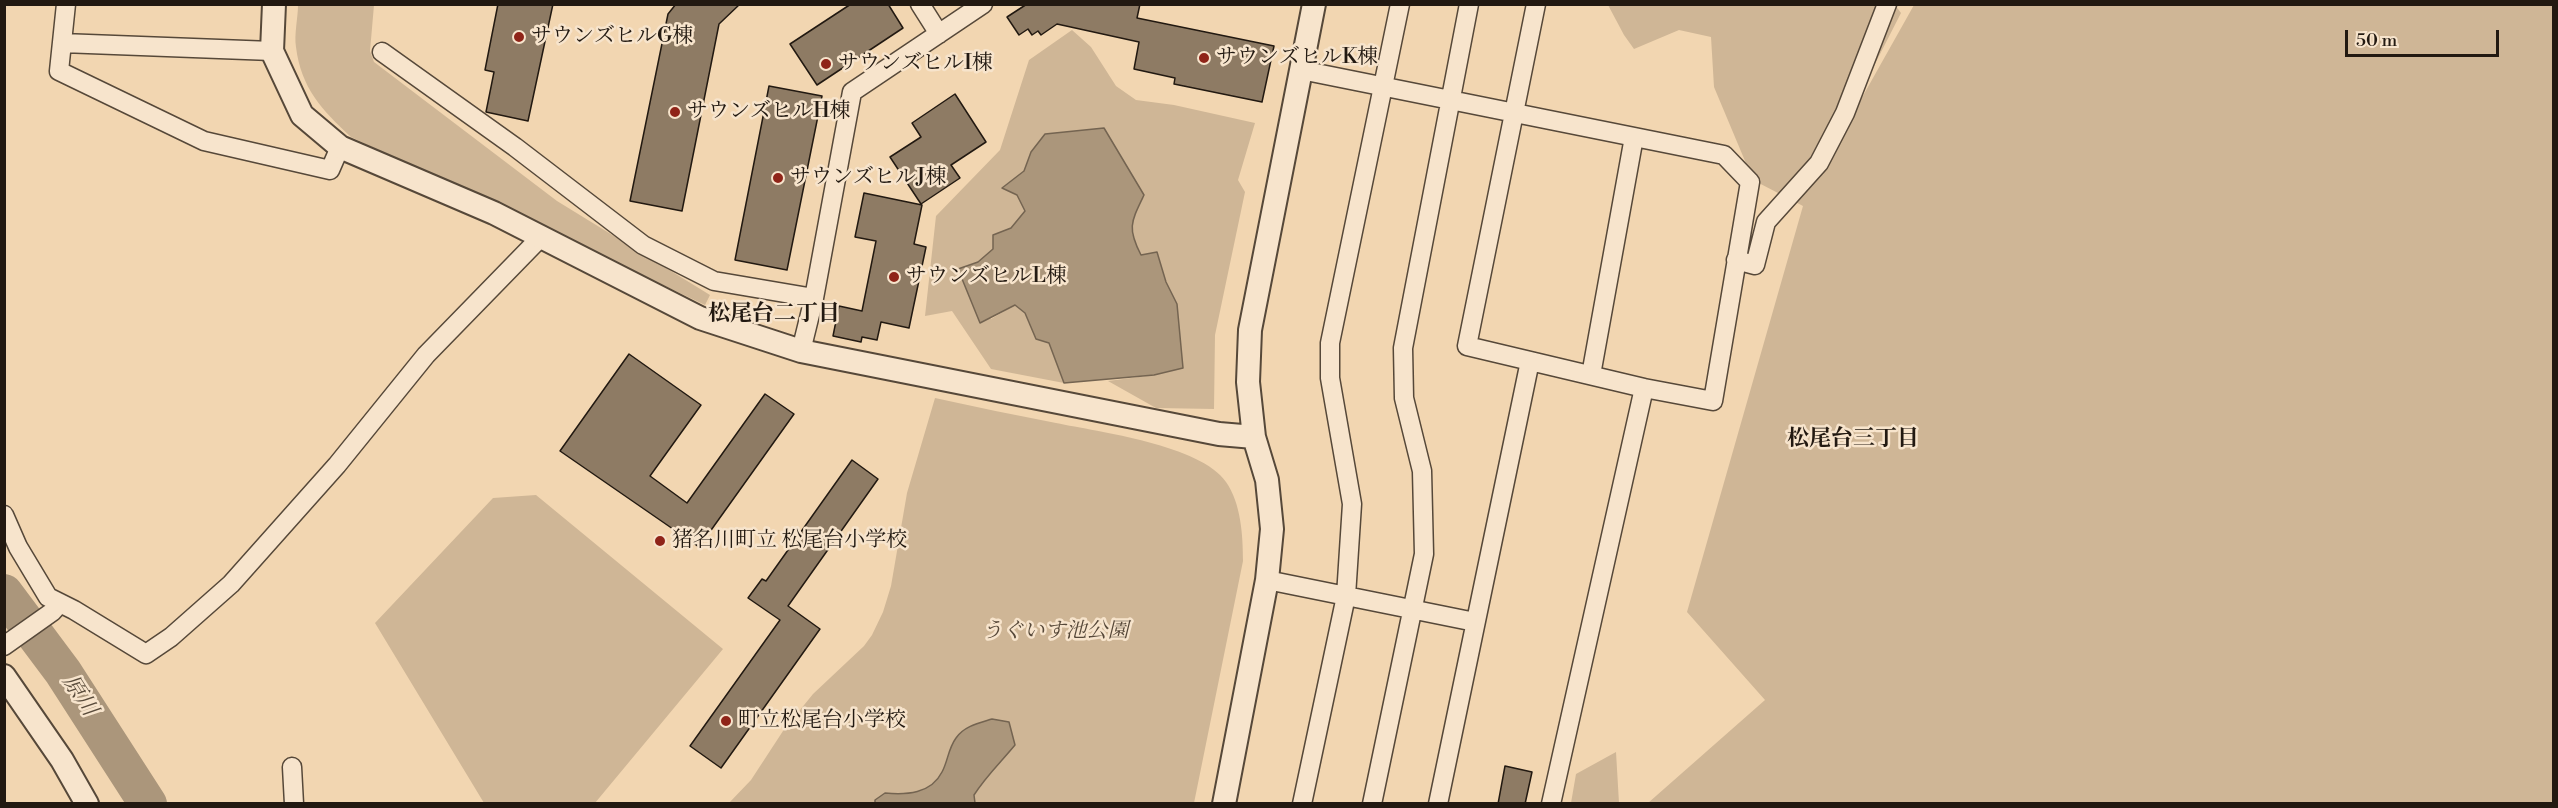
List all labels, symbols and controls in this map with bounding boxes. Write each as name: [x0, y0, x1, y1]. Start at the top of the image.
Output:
scale bar: [2348, 18, 2502, 56]
place label: サウンズヒルG棟: [531, 24, 693, 50]
text: 50 m: [2356, 29, 2397, 52]
marker: サウンズヒルG棟: [512, 30, 526, 44]
place label: サウンズヒルK棟: [1216, 45, 1378, 71]
place label: サウンズヒルI棟: [838, 51, 993, 77]
marker: サウンズヒルK棟: [1197, 51, 1211, 65]
marker: サウンズヒルI棟: [819, 57, 833, 71]
place label: サウンズヒルH棟: [687, 99, 851, 125]
marker: サウンズヒルH棟: [668, 105, 682, 119]
place label: サウンズヒルJ棟: [790, 165, 947, 191]
marker: サウンズヒルJ棟: [771, 171, 785, 185]
place label: サウンズヒルL棟: [906, 264, 1067, 290]
marker: サウンズヒルL棟: [887, 270, 901, 284]
district label: 松尾台二丁目: [708, 302, 840, 328]
district label: 松尾台三丁目: [1787, 427, 1919, 453]
place label: 猪名川町立 松尾台小学校: [672, 528, 907, 554]
marker: 猪名川町立 松尾台小学校: [653, 534, 667, 548]
park label: うぐいす池公園: [982, 619, 1128, 645]
water label: 原川: [56, 670, 102, 722]
place label: 町立松尾台小学校: [738, 708, 906, 734]
marker: 町立松尾台小学校: [719, 714, 733, 728]

